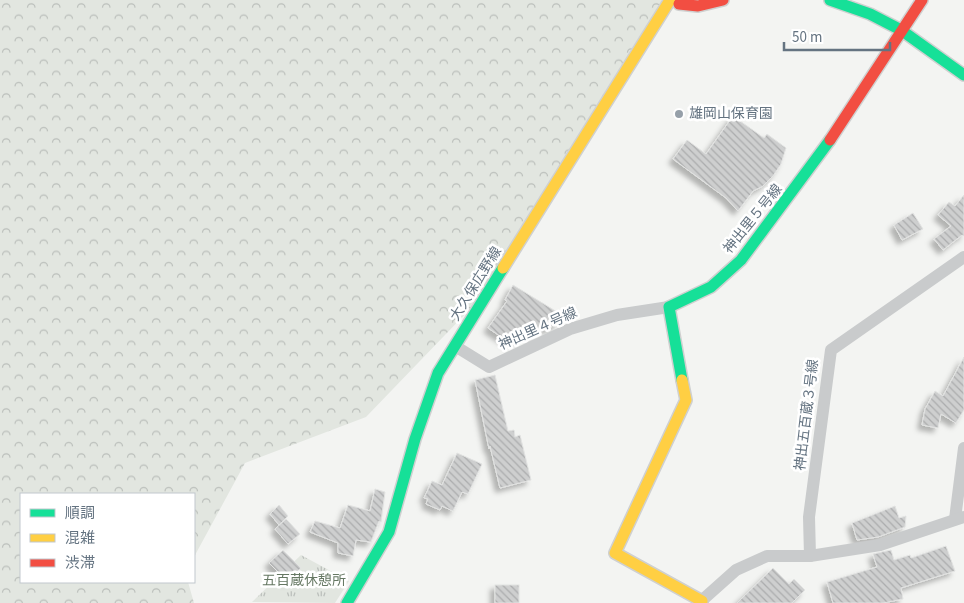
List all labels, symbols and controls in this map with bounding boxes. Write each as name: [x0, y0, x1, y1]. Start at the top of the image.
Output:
scale bar: [784, 20, 890, 52]
text: 50 m: [792, 27, 822, 48]
place label: 雄岡山保育園: [689, 104, 773, 124]
marker: 雄岡山保育園: [673, 108, 685, 120]
street label: 神出里５号線: [719, 180, 787, 258]
street label: 大久保広野線: [445, 243, 507, 325]
street label: 神出里４号線: [496, 303, 580, 355]
street label: 神出五百蔵３号線: [790, 358, 824, 472]
legend: [20, 493, 195, 583]
text: 順調: [65, 503, 95, 524]
text: 混雑: [65, 528, 95, 549]
text: 渋滞: [65, 553, 95, 574]
park label: 五百蔵休憩所: [262, 571, 346, 591]

